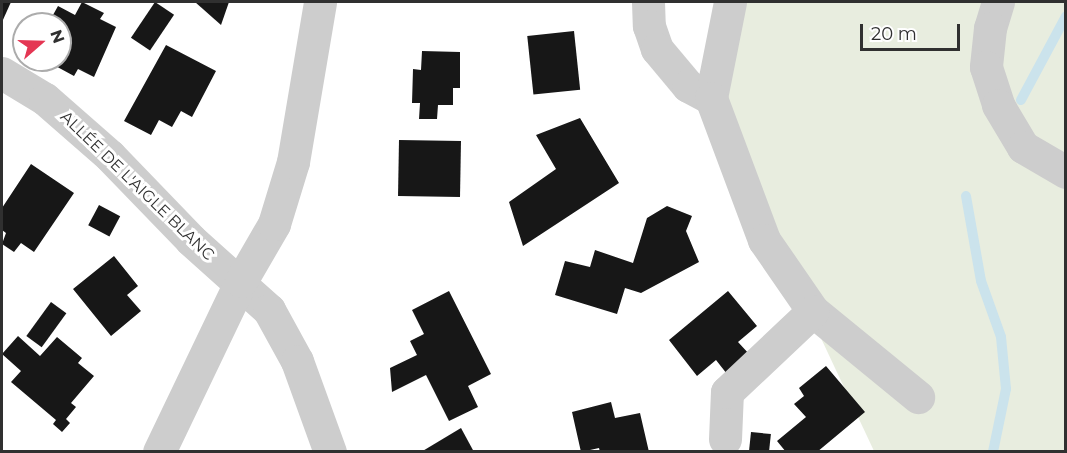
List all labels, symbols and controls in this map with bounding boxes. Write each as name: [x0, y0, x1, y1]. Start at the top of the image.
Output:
north arrow: [12, 12, 72, 72]
scale bar: [863, 12, 964, 50]
text: 20 m: [871, 23, 917, 45]
text: N: [46, 27, 69, 46]
street label: ALLÉE DE L'AIGLE BLANC: [56, 107, 218, 265]

